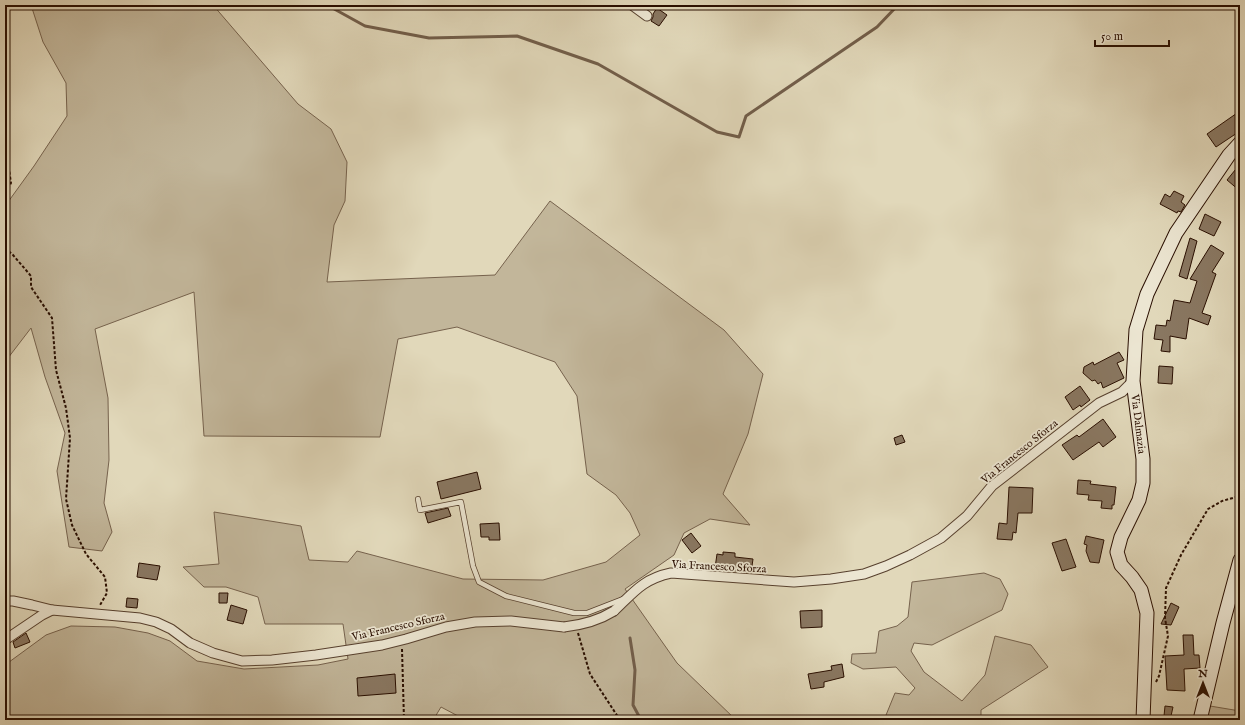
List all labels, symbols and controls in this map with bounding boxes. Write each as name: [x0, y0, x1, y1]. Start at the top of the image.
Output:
scale bar: [1095, 22, 1169, 48]
text: 50 m: [1101, 29, 1123, 44]
street label: Via Dalmazia: [1127, 393, 1149, 455]
street label: Via Francesco Sforza: [978, 416, 1061, 488]
street label: Via Francesco Sforza: [670, 557, 767, 576]
street label: Via Francesco Sforza: [349, 609, 446, 645]
north arrow: [1183, 663, 1223, 703]
text: N: [1197, 667, 1208, 681]

